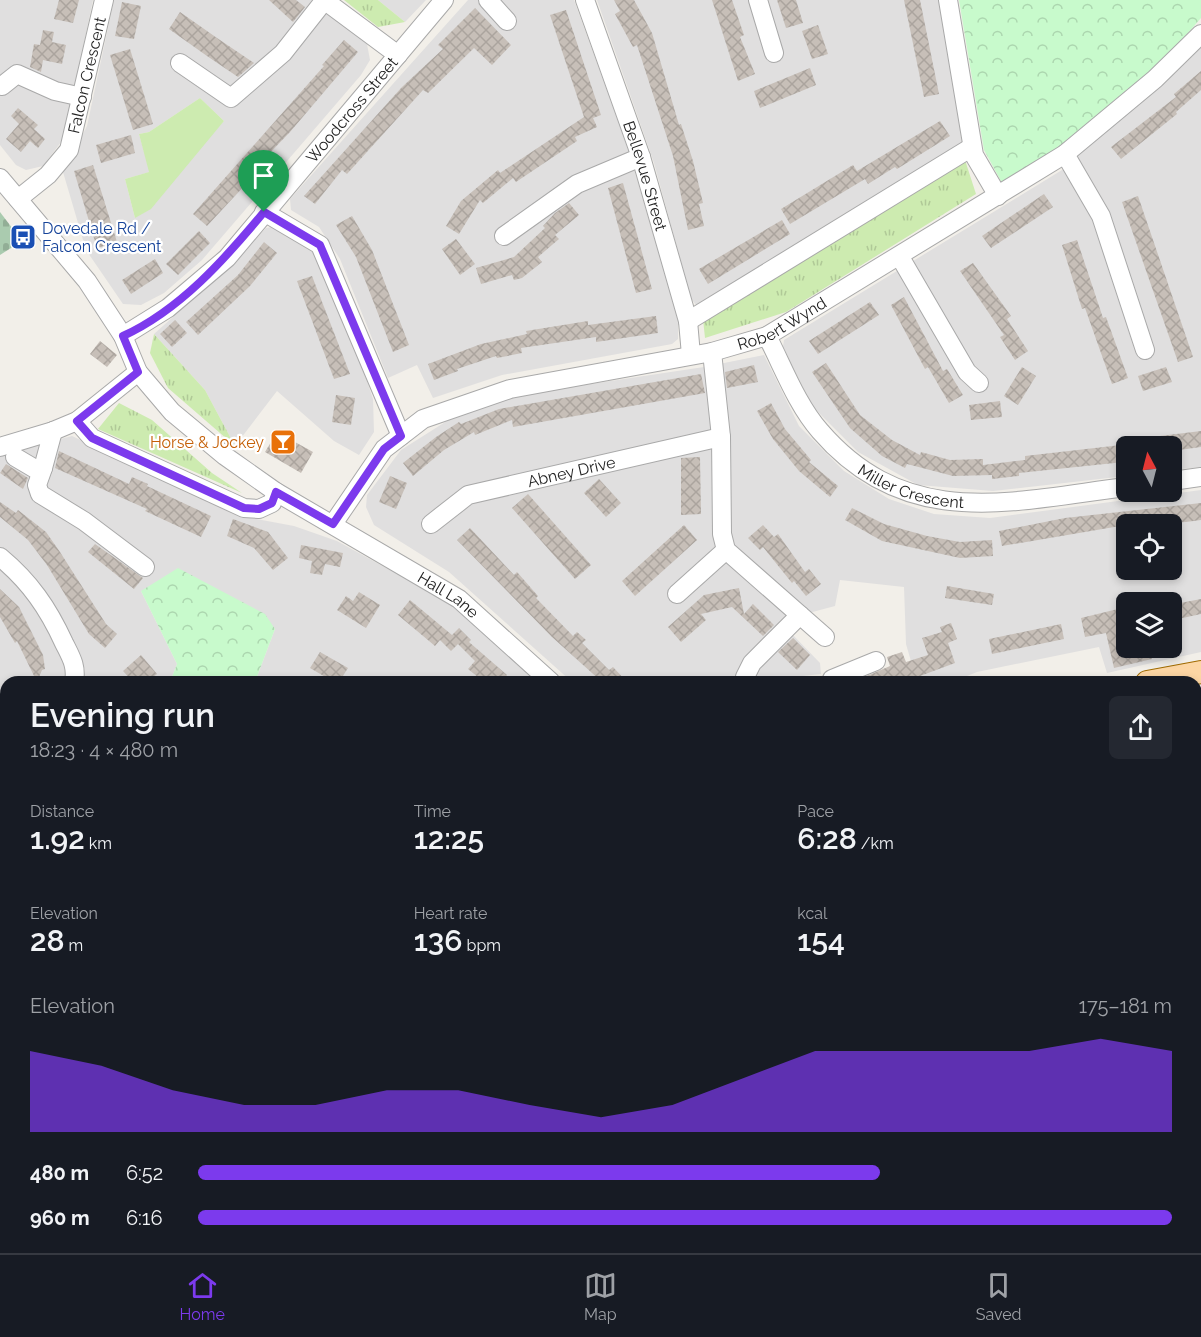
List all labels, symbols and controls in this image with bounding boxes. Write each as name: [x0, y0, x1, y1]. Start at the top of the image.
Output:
street label: Falcon Crescent: [64, 14, 109, 135]
street label: Woodcross Street: [302, 53, 402, 167]
street label: Bellevue Street: [619, 118, 671, 234]
pin: [238, 150, 289, 212]
icon: arrive: [247, 159, 280, 192]
place label: Dovedale Rd / Falcon Crescent: [42, 219, 162, 256]
bus stop icon: Dovedale Rd / Falcon Crescent: [8, 222, 38, 252]
street label: Robert Wynd: [735, 293, 830, 354]
bar icon: Horse & Jockey: [268, 427, 298, 457]
place label: Horse & Jockey: [150, 433, 264, 452]
north arrow: [1116, 436, 1182, 502]
map controls: [1116, 436, 1182, 658]
street label: Abney Drive: [525, 452, 617, 491]
street label: Miller Crescent: [855, 460, 965, 512]
button: locate: [1116, 514, 1182, 580]
street label: Hall Lane: [414, 568, 483, 622]
button: layers: [1116, 592, 1182, 658]
text: Evening run: [30, 696, 215, 735]
button: share: [1109, 696, 1172, 759]
text: 18:23 · 4 × 480 m: [30, 738, 178, 762]
text: Distance: [30, 802, 94, 821]
text: Time: [414, 802, 451, 821]
text: Pace: [797, 802, 834, 821]
text: 1.92: [30, 821, 85, 856]
text: 12:25: [414, 821, 484, 856]
text: 6:28: [797, 821, 857, 856]
text: km: [85, 834, 112, 853]
text: /km: [857, 834, 894, 853]
text: Elevation: [30, 904, 98, 923]
text: Heart rate: [414, 904, 487, 923]
text: kcal: [797, 904, 827, 923]
text: 28: [30, 923, 65, 958]
text: 136: [414, 923, 462, 958]
text: 154: [797, 923, 845, 958]
text: m: [65, 936, 83, 955]
text: bpm: [462, 936, 501, 955]
text: Elevation: [30, 994, 115, 1018]
text: 175–181 m: [1079, 994, 1172, 1018]
text: 480 m: [30, 1161, 89, 1185]
text: 6:52: [126, 1161, 163, 1185]
text: 960 m: [30, 1206, 90, 1230]
text: 6:16: [126, 1206, 162, 1230]
tab: Home: [179, 1269, 225, 1324]
tab: Map: [584, 1269, 617, 1324]
tab: Saved: [976, 1269, 1021, 1324]

